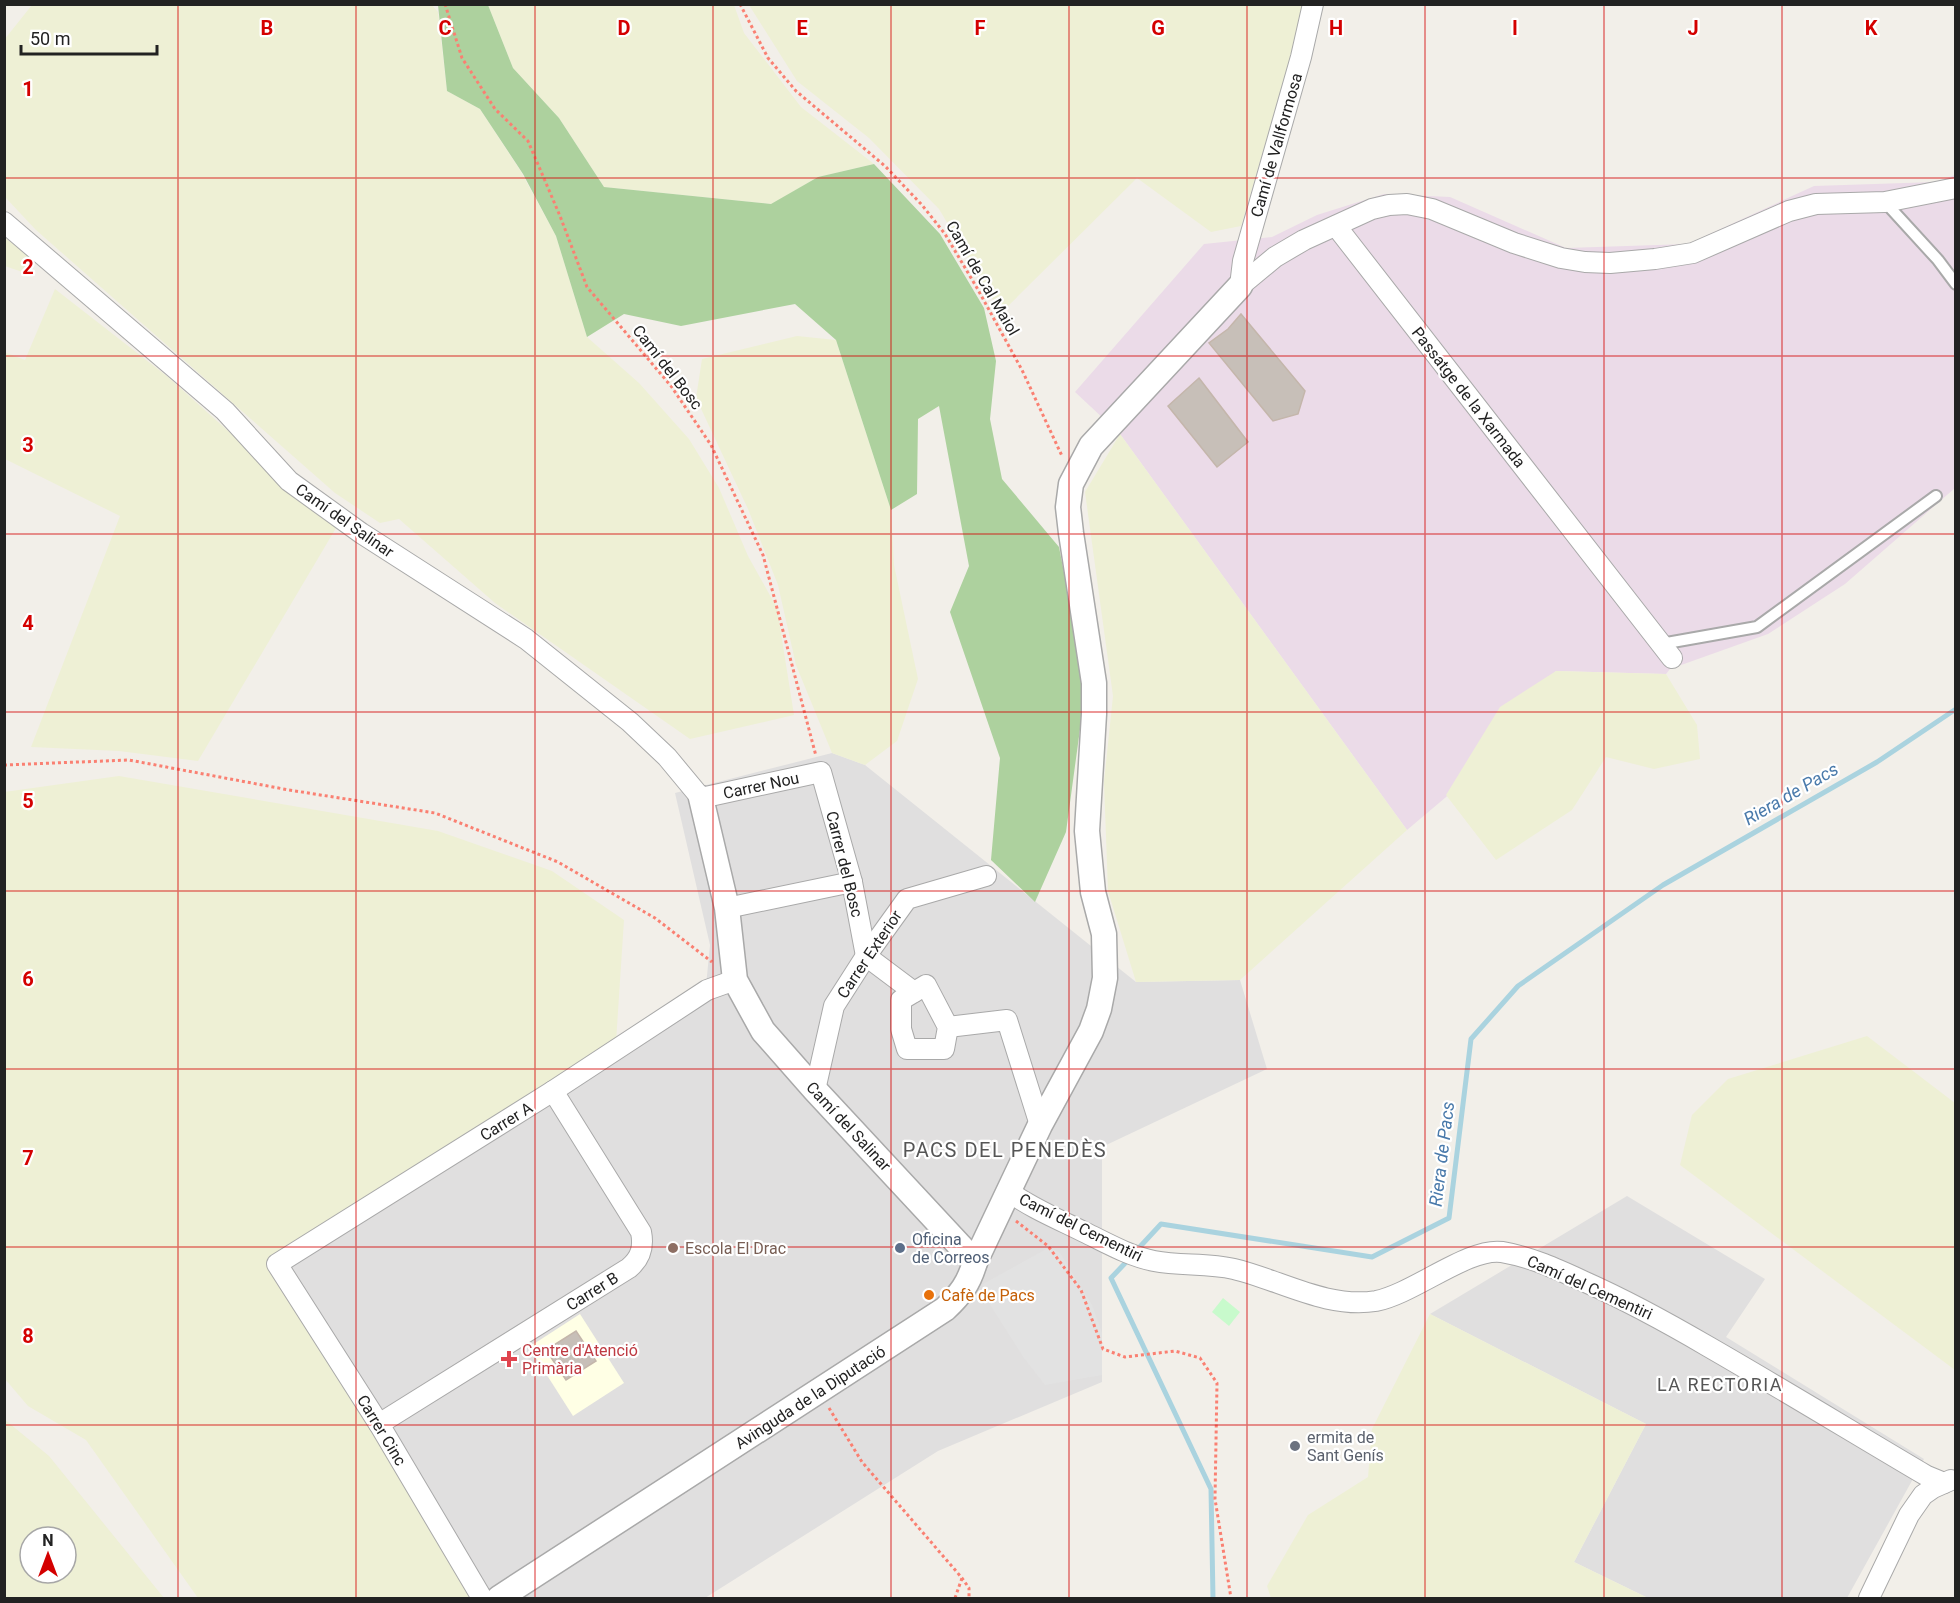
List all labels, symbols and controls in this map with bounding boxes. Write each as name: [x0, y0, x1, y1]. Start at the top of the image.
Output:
text: B: [261, 16, 273, 40]
text: C: [438, 16, 452, 40]
text: D: [618, 16, 631, 40]
text: E: [796, 16, 808, 40]
text: F: [975, 16, 986, 40]
text: G: [1151, 16, 1165, 40]
text: H: [1329, 16, 1343, 40]
text: I: [1512, 16, 1518, 40]
text: J: [1687, 16, 1699, 40]
text: K: [1865, 16, 1878, 40]
scale bar: [21, 18, 158, 56]
text: 50 m: [30, 28, 70, 49]
street label: Camí de Vallformosa: [1247, 71, 1306, 219]
text: 1: [22, 77, 34, 101]
street label: Camí de Cal Maiol: [942, 218, 1023, 339]
text: 2: [22, 255, 34, 279]
street label: Camí del Bosc: [629, 321, 707, 413]
street label: Passatge de la Xarmada: [1408, 323, 1529, 471]
text: 3: [22, 433, 34, 457]
street label: Camí del Salinar: [292, 480, 398, 562]
text: 4: [22, 611, 34, 635]
water label: Riera de Pacs: [1740, 758, 1842, 829]
street label: Carrer Nou: [721, 768, 801, 803]
text: 5: [22, 789, 34, 813]
street label: Carrer del Bosc: [822, 809, 867, 919]
street label: Carrer Exterior: [833, 906, 906, 1002]
text: 6: [22, 967, 34, 991]
street label: Camí del Salinar: [802, 1078, 895, 1175]
street label: Carrer A: [477, 1098, 536, 1145]
water label: Riera de Pacs: [1425, 1100, 1458, 1208]
district label: PACS DEL PENEDÈS: [903, 1138, 1107, 1162]
text: 7: [22, 1146, 34, 1170]
street label: Camí del Cementiri: [1016, 1189, 1146, 1266]
place label: Oficina de Correos: [912, 1230, 990, 1267]
place label: Escola El Drac: [685, 1239, 786, 1258]
marker: Escola El Drac: [666, 1241, 680, 1255]
marker: Oficina de Correos: [893, 1241, 907, 1255]
street label: Camí del Cementiri: [1524, 1251, 1655, 1324]
street label: Carrer B: [563, 1268, 622, 1315]
place label: Cafè de Pacs: [941, 1286, 1035, 1305]
marker: Cafè de Pacs: [922, 1288, 936, 1302]
text: 8: [22, 1324, 34, 1348]
place label: Centre d'Atenció Primària: [522, 1341, 638, 1378]
street label: Avinguda de la Diputació: [731, 1342, 889, 1453]
marker: Centre d'Atenció Primària: [500, 1350, 518, 1368]
district label: LA RECTORIA: [1657, 1374, 1783, 1395]
street label: Carrer Cinc: [353, 1391, 410, 1469]
place label: ermita de Sant Genís: [1307, 1428, 1384, 1465]
marker: ermita de Sant Genís: [1288, 1439, 1302, 1453]
north arrow: [18, 1525, 78, 1585]
text: N: [42, 1531, 54, 1550]

